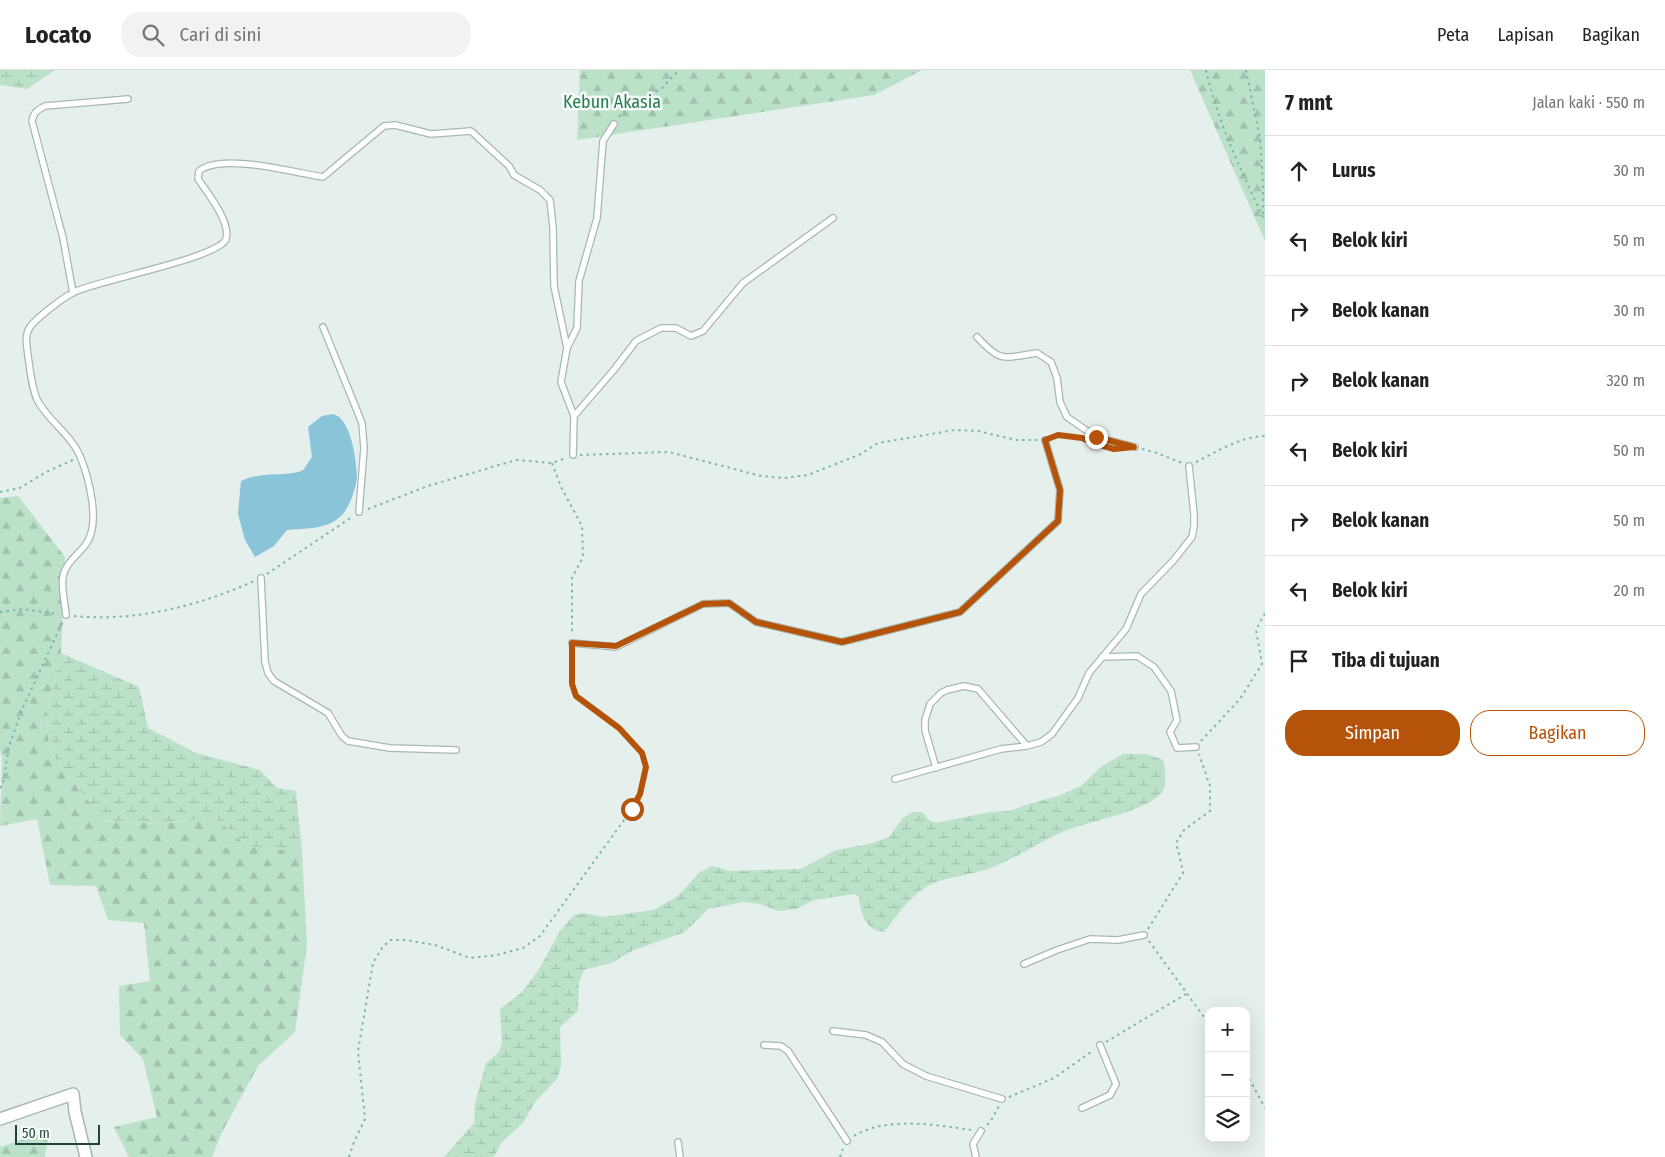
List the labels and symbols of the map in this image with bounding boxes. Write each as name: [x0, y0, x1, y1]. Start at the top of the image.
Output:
park label: Kebun Akasia: [563, 91, 661, 113]
route end: [1085, 426, 1108, 449]
route start: [621, 798, 644, 821]
scale bar: [15, 1122, 100, 1145]

